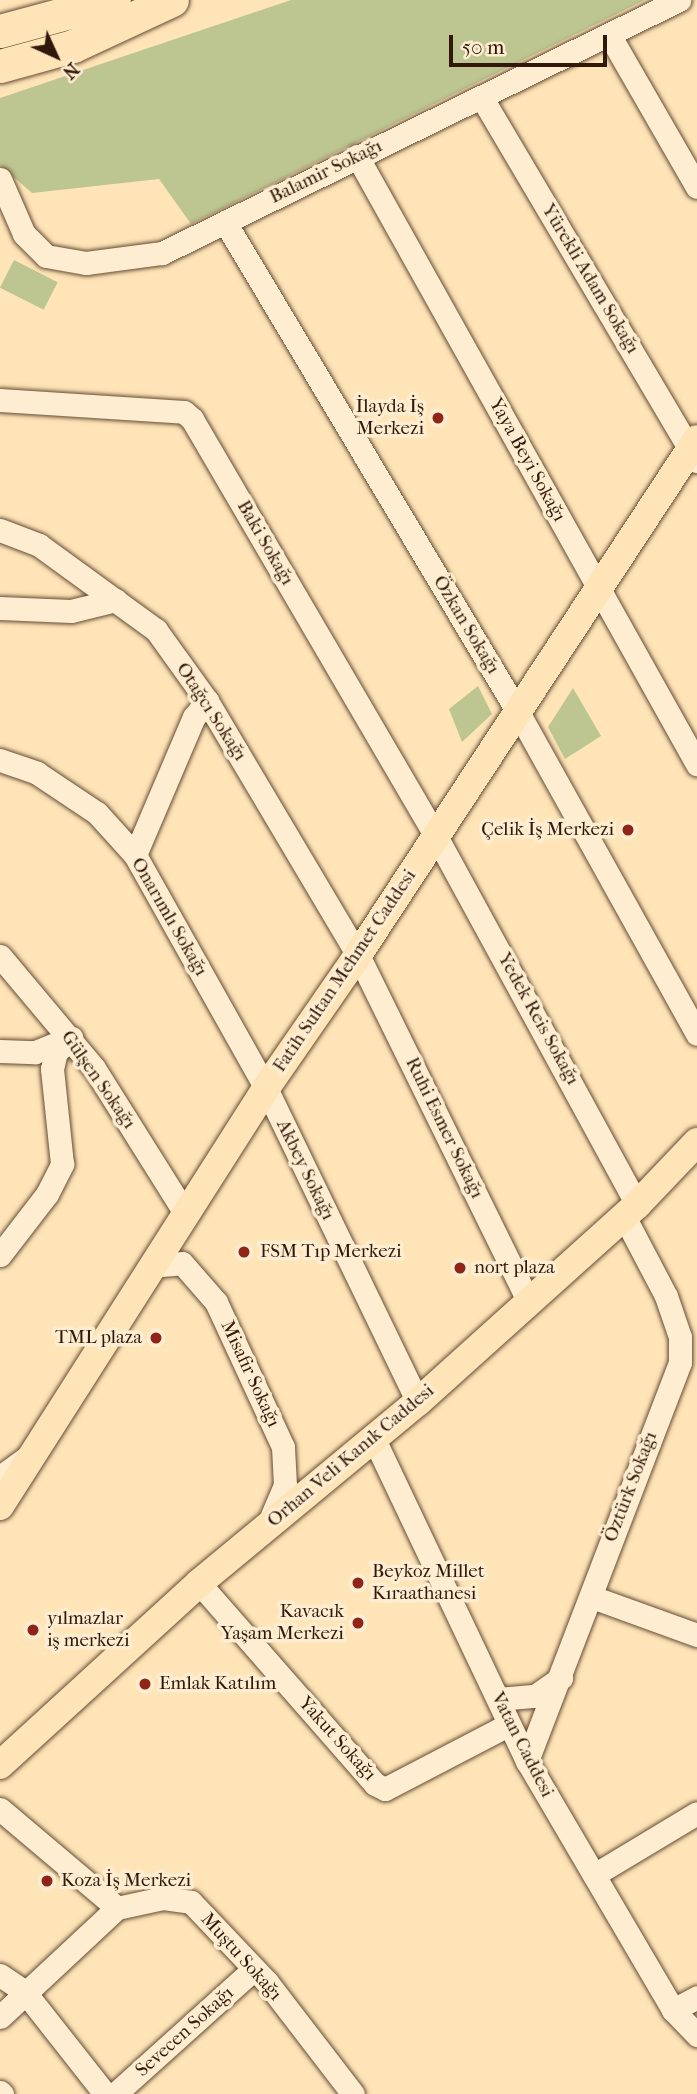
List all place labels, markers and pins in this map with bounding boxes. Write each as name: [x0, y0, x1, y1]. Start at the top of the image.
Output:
place label: İlayda İş Merkezi: [356, 396, 424, 440]
marker: İlayda İş Merkezi: [430, 410, 446, 426]
place label: Çelik İş Merkezi: [481, 819, 614, 841]
marker: Çelik İş Merkezi: [620, 822, 636, 838]
place label: FSM Tıp Merkezi: [260, 1241, 402, 1263]
marker: FSM Tıp Merkezi: [234, 1242, 254, 1262]
place label: nort plaza: [474, 1257, 555, 1279]
marker: nort plaza: [452, 1260, 468, 1276]
place label: TML plaza: [55, 1327, 142, 1349]
marker: TML plaza: [148, 1330, 164, 1346]
place label: Beykoz Millet Kıraathanesi: [372, 1561, 485, 1605]
marker: Beykoz Millet Kıraathanesi: [350, 1575, 366, 1591]
place label: Kavacık Yaşam Merkezi: [221, 1601, 344, 1645]
place label: yılmazlar iş merkezi: [47, 1608, 130, 1652]
marker: Kavacık Yaşam Merkezi: [350, 1615, 366, 1631]
marker: yılmazlar iş merkezi: [25, 1622, 41, 1638]
place label: Emlak Katılım: [159, 1673, 276, 1695]
marker: Emlak Katılım: [137, 1676, 153, 1692]
place label: Koza İş Merkezi: [61, 1870, 191, 1892]
marker: Koza İş Merkezi: [39, 1873, 55, 1889]

